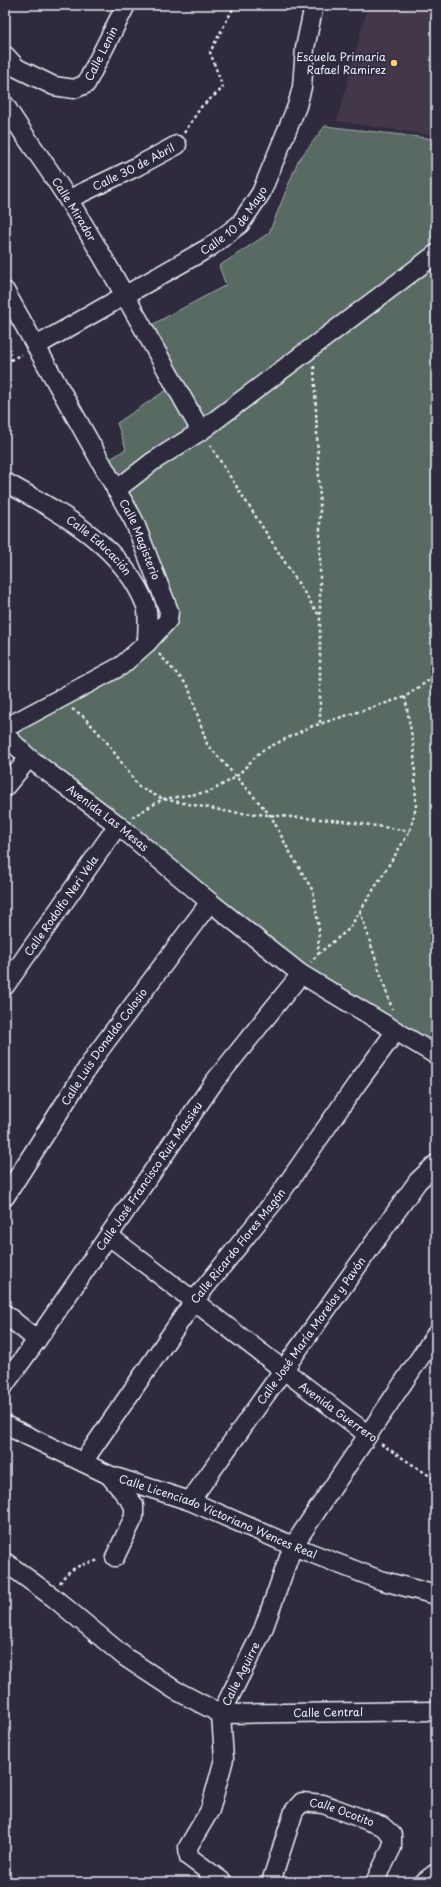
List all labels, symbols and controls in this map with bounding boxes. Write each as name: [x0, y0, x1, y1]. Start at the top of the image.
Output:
street label: Calle Lenin: [80, 23, 122, 84]
place label: Escuela Primaria Rafael Ramirez: [296, 48, 386, 78]
marker: Escuela Primaria Rafael Ramirez: [389, 58, 399, 68]
street label: Calle 30 de Abril: [89, 139, 177, 195]
street label: Calle Mirador: [48, 174, 101, 244]
street label: Calle 10 de Mayo: [197, 184, 271, 259]
street label: Calle Magisterio: [115, 496, 165, 582]
street label: Calle Educación: [63, 511, 136, 579]
street label: Avenida Las Mesas: [63, 780, 152, 855]
street label: Calle Rodolfo Neri Vela: [20, 851, 103, 959]
street label: Calle Luis Donaldo Colosio: [57, 984, 151, 1109]
street label: Calle José Francisco Ruiz Massieu: [92, 1098, 206, 1254]
street label: Calle Ricardo Flores Magón: [186, 1185, 289, 1307]
street label: Calle José María Morelos y Pavón: [252, 1253, 369, 1408]
street label: Avenida Guerrero: [296, 1377, 381, 1446]
street label: Calle Licenciado Victoriano Wences Real: [117, 1470, 320, 1563]
street label: Calle Aguirre: [217, 1639, 264, 1709]
street label: Calle Central: [293, 1703, 363, 1721]
street label: Calle Ocotito: [309, 1794, 377, 1830]

